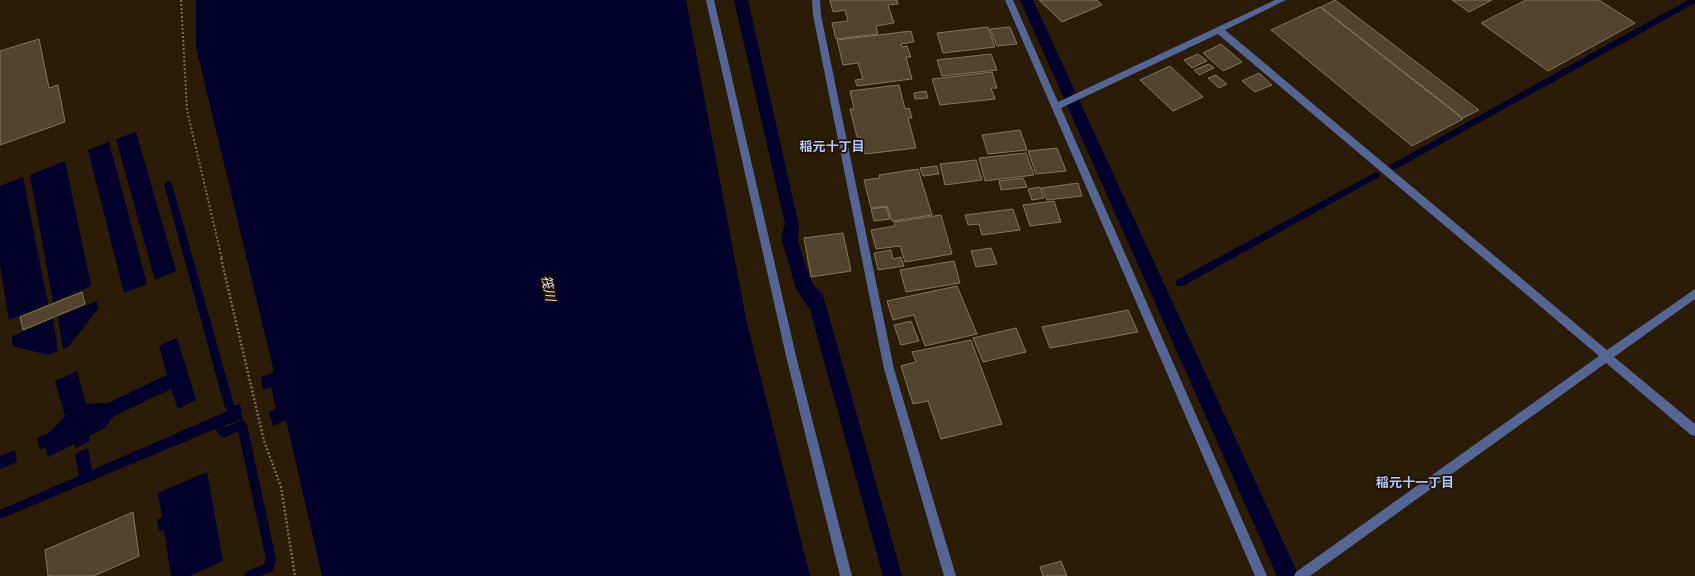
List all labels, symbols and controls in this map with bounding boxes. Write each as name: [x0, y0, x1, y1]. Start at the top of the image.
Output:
district label: 稲元十丁目: [799, 138, 865, 156]
water label: 筏川: [537, 274, 560, 305]
district label: 稲元十一丁目: [1376, 474, 1454, 492]

